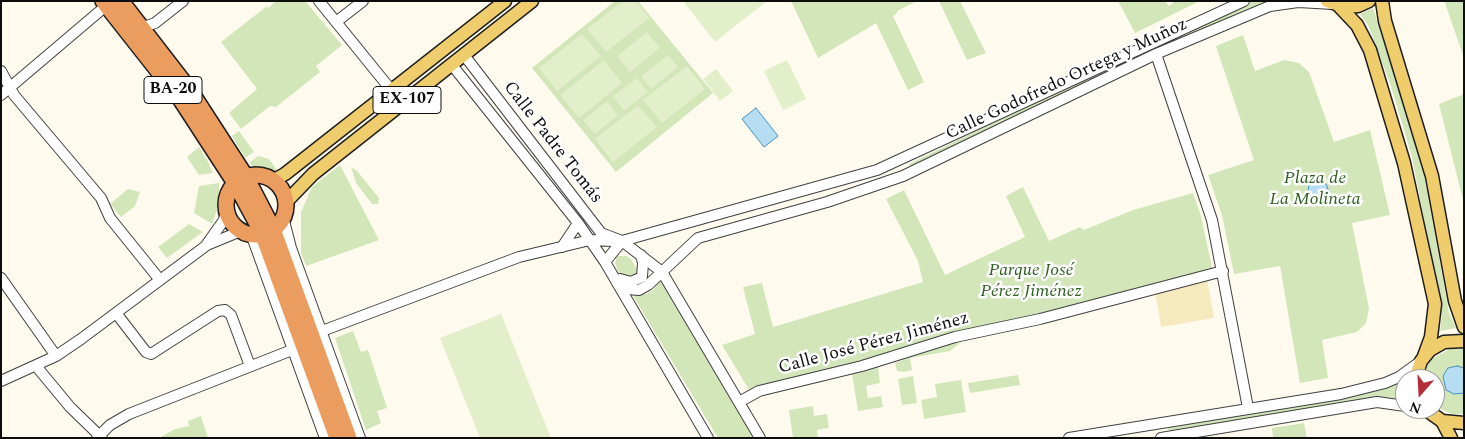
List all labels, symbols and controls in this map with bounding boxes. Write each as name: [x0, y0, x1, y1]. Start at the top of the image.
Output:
street label: Calle Godofredo Ortega y Muñoz: [943, 14, 1191, 146]
road number: BA-20: [144, 76, 202, 104]
street label: Calle Padre Tomás: [498, 78, 606, 208]
road number: EX-107: [373, 86, 441, 114]
park label: Plaza de La Molineta: [1269, 168, 1361, 210]
park label: Parque José Pérez Jiménez: [980, 260, 1082, 302]
street label: Calle José Pérez Jiménez: [776, 308, 972, 380]
north arrow: [1395, 369, 1445, 419]
text: N: [1406, 396, 1424, 419]

